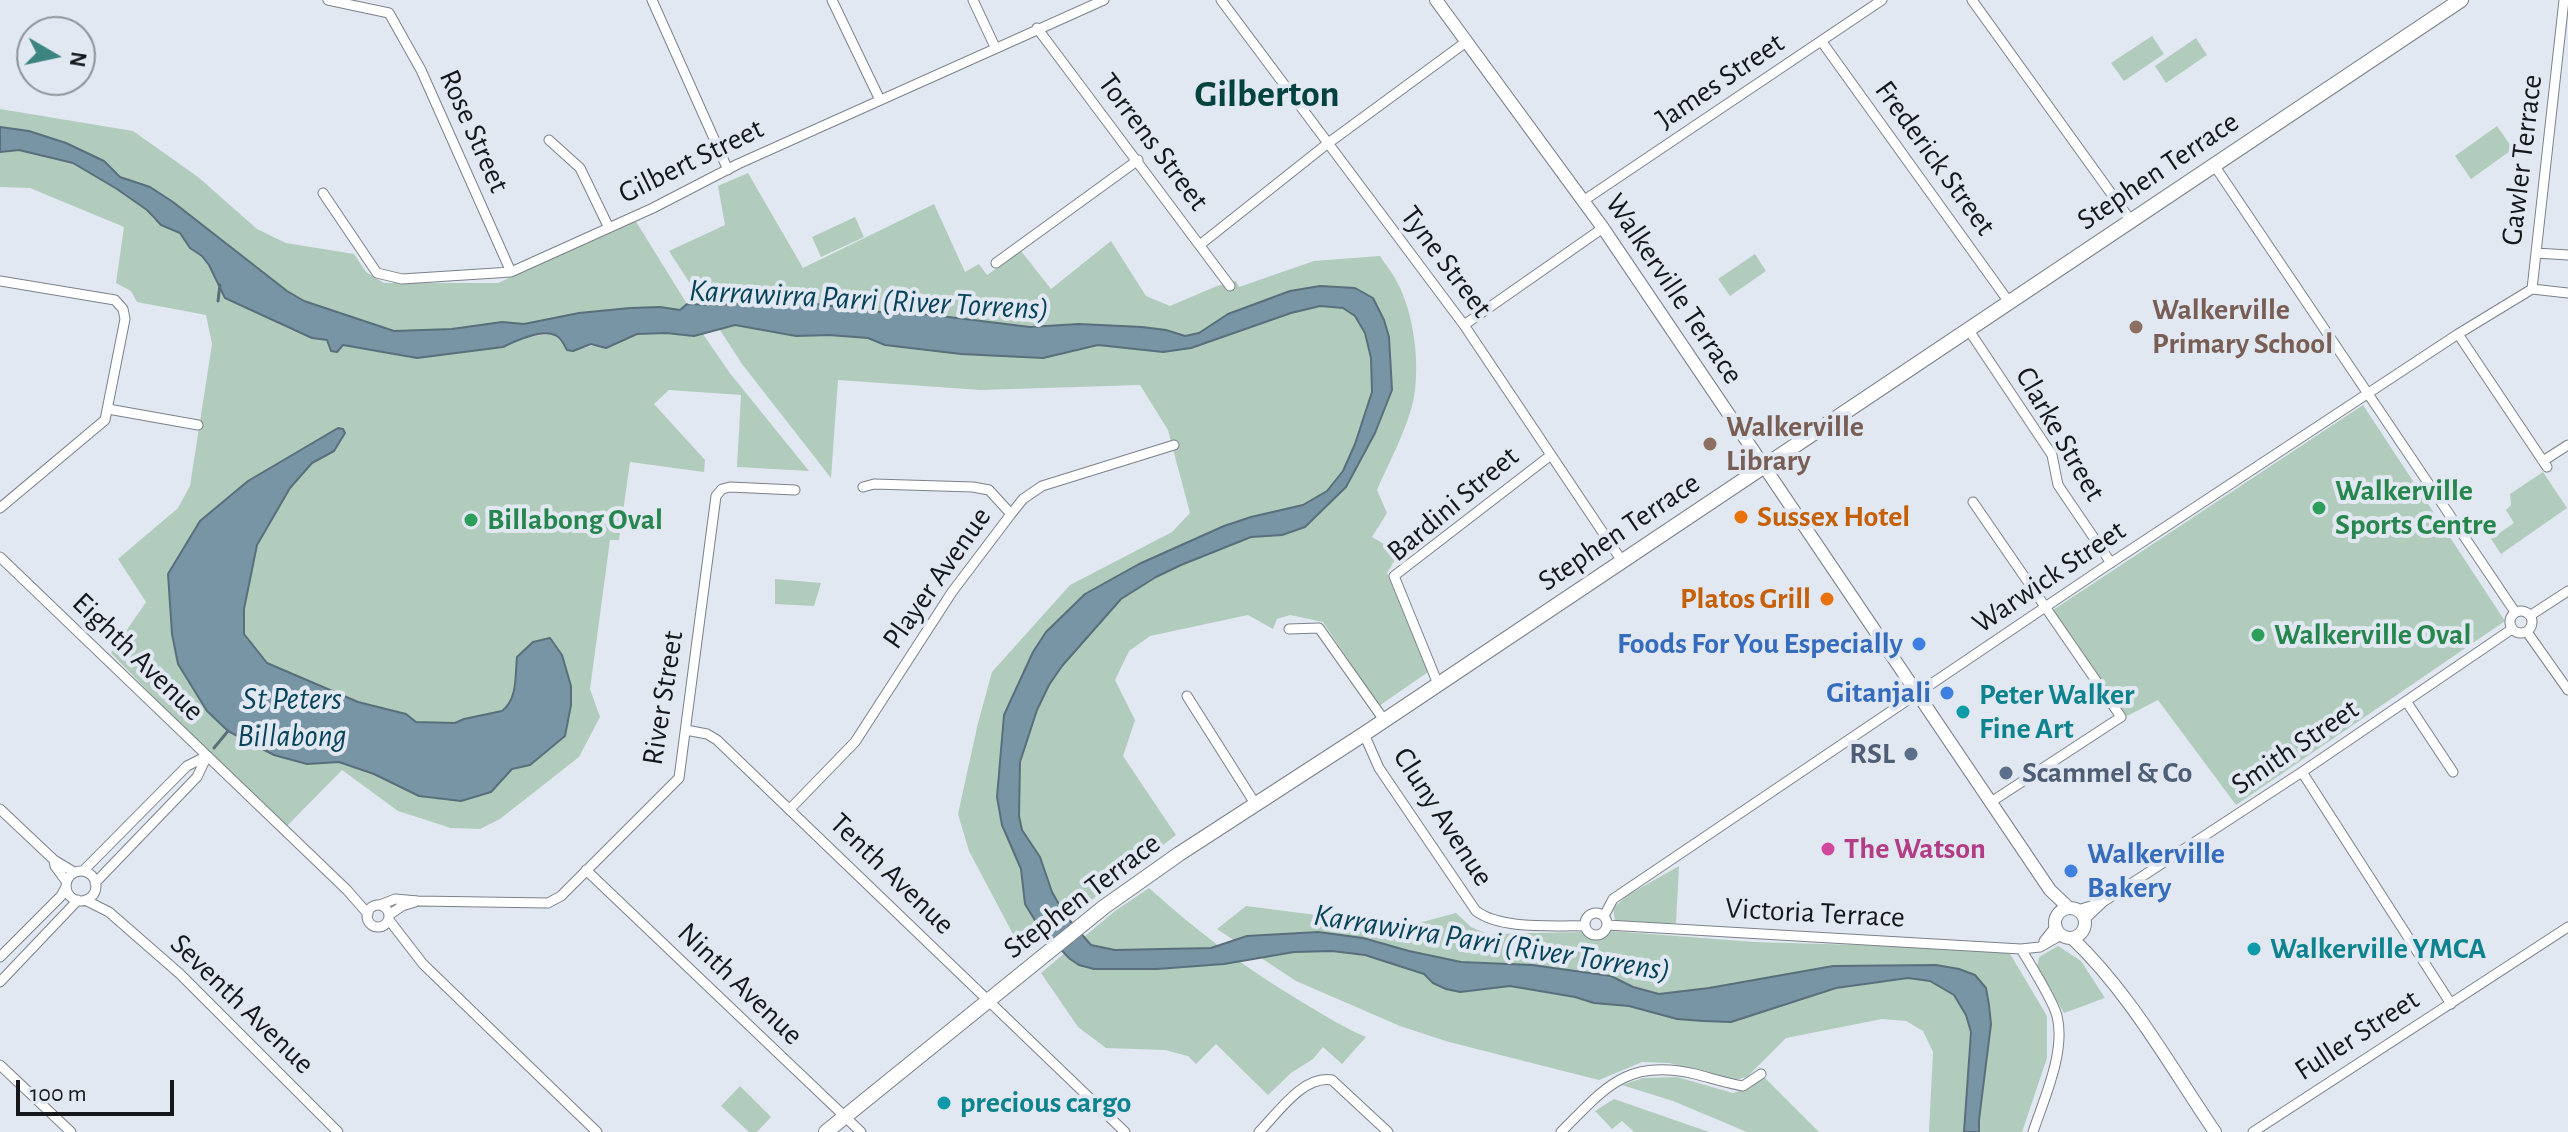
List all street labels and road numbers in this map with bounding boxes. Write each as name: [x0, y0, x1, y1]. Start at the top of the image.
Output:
street label: James Street: [1649, 25, 1791, 137]
street label: Rose Street: [431, 64, 517, 198]
street label: Torrens Street: [1090, 66, 1216, 218]
street label: Gawler Terrace: [2494, 72, 2550, 248]
street label: Frederick Street: [1867, 74, 2003, 242]
street label: Stephen Terrace: [2070, 104, 2246, 238]
street label: Gilbert Street: [613, 110, 769, 212]
street label: Walkerville Terrace: [1597, 187, 1751, 391]
street label: Tyne Street: [1392, 199, 1500, 325]
street label: Clarke Street: [2007, 361, 2113, 507]
street label: Bardini Street: [1380, 439, 1526, 569]
street label: Stephen Terrace: [1531, 465, 1707, 599]
street label: Player Avenue: [875, 500, 999, 656]
street label: Warwick Street: [1966, 513, 2132, 641]
street label: Eighth Avenue: [65, 585, 211, 729]
street label: River Street: [635, 628, 691, 768]
street label: Smith Street: [2224, 691, 2366, 803]
street label: Cluny Avenue: [1385, 741, 1501, 893]
street label: Tenth Avenue: [822, 806, 962, 942]
street label: Stephen Terrace: [996, 825, 1168, 967]
street label: Victoria Terrace: [1724, 890, 1906, 936]
street label: Ninth Avenue: [670, 915, 810, 1053]
street label: Seventh Avenue: [162, 926, 322, 1082]
street label: Fuller Street: [2288, 982, 2426, 1088]

